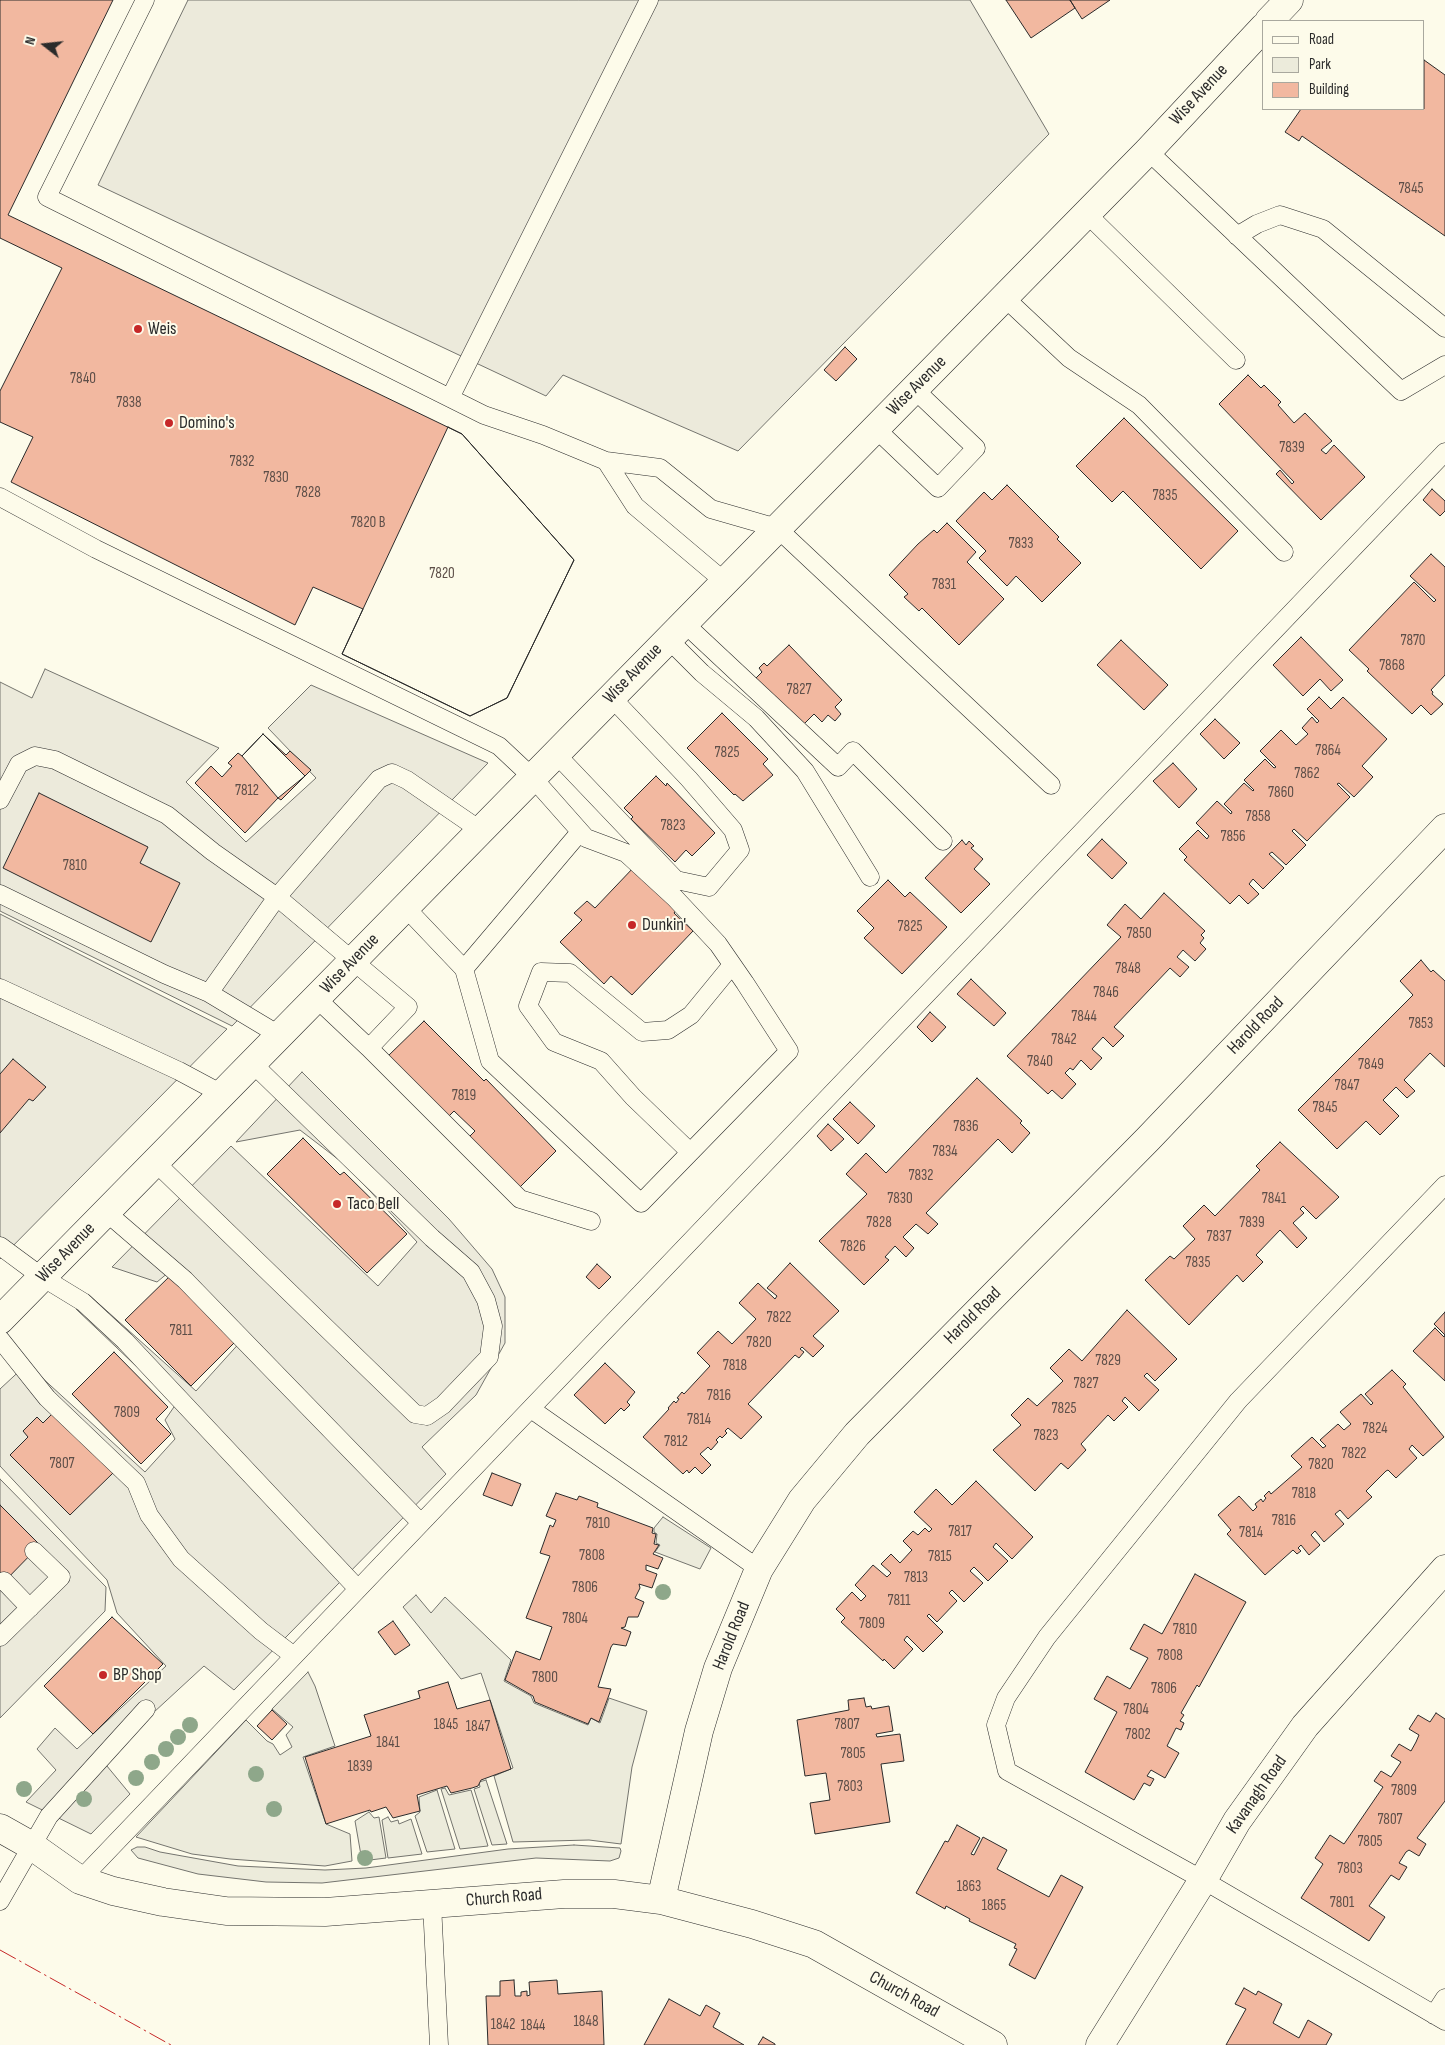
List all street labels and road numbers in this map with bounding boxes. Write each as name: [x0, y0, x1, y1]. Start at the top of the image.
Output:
street label: Wise Avenue: [1165, 60, 1233, 130]
street label: Wise Avenue: [883, 352, 951, 420]
street label: Wise Avenue: [599, 639, 667, 709]
street label: Wise Avenue: [316, 929, 384, 999]
street label: Harold Road: [1223, 993, 1289, 1059]
street label: Wise Avenue: [32, 1218, 100, 1288]
street label: Harold Road: [940, 1283, 1006, 1349]
street label: Harold Road: [708, 1599, 756, 1673]
street label: Kavanagh Road: [1222, 1752, 1292, 1838]
street label: Church Road: [465, 1884, 543, 1912]
street label: Church Road: [865, 1967, 943, 2023]

